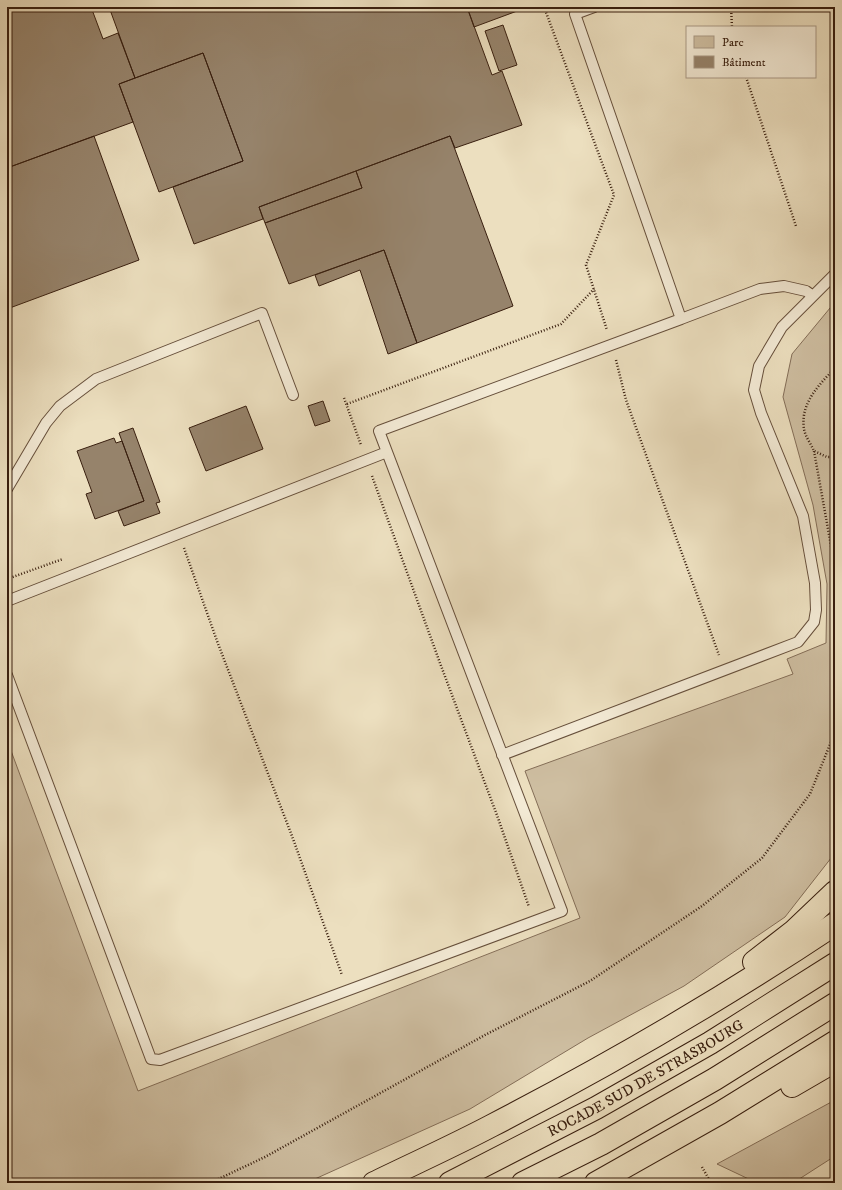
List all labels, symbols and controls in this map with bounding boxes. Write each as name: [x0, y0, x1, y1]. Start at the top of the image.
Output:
legend: [686, 26, 816, 78]
text: Parc: [722, 35, 744, 50]
text: Bâtiment: [722, 55, 766, 70]
street label: ROCADE SUD DE STRASBOURG: [544, 1015, 747, 1141]

